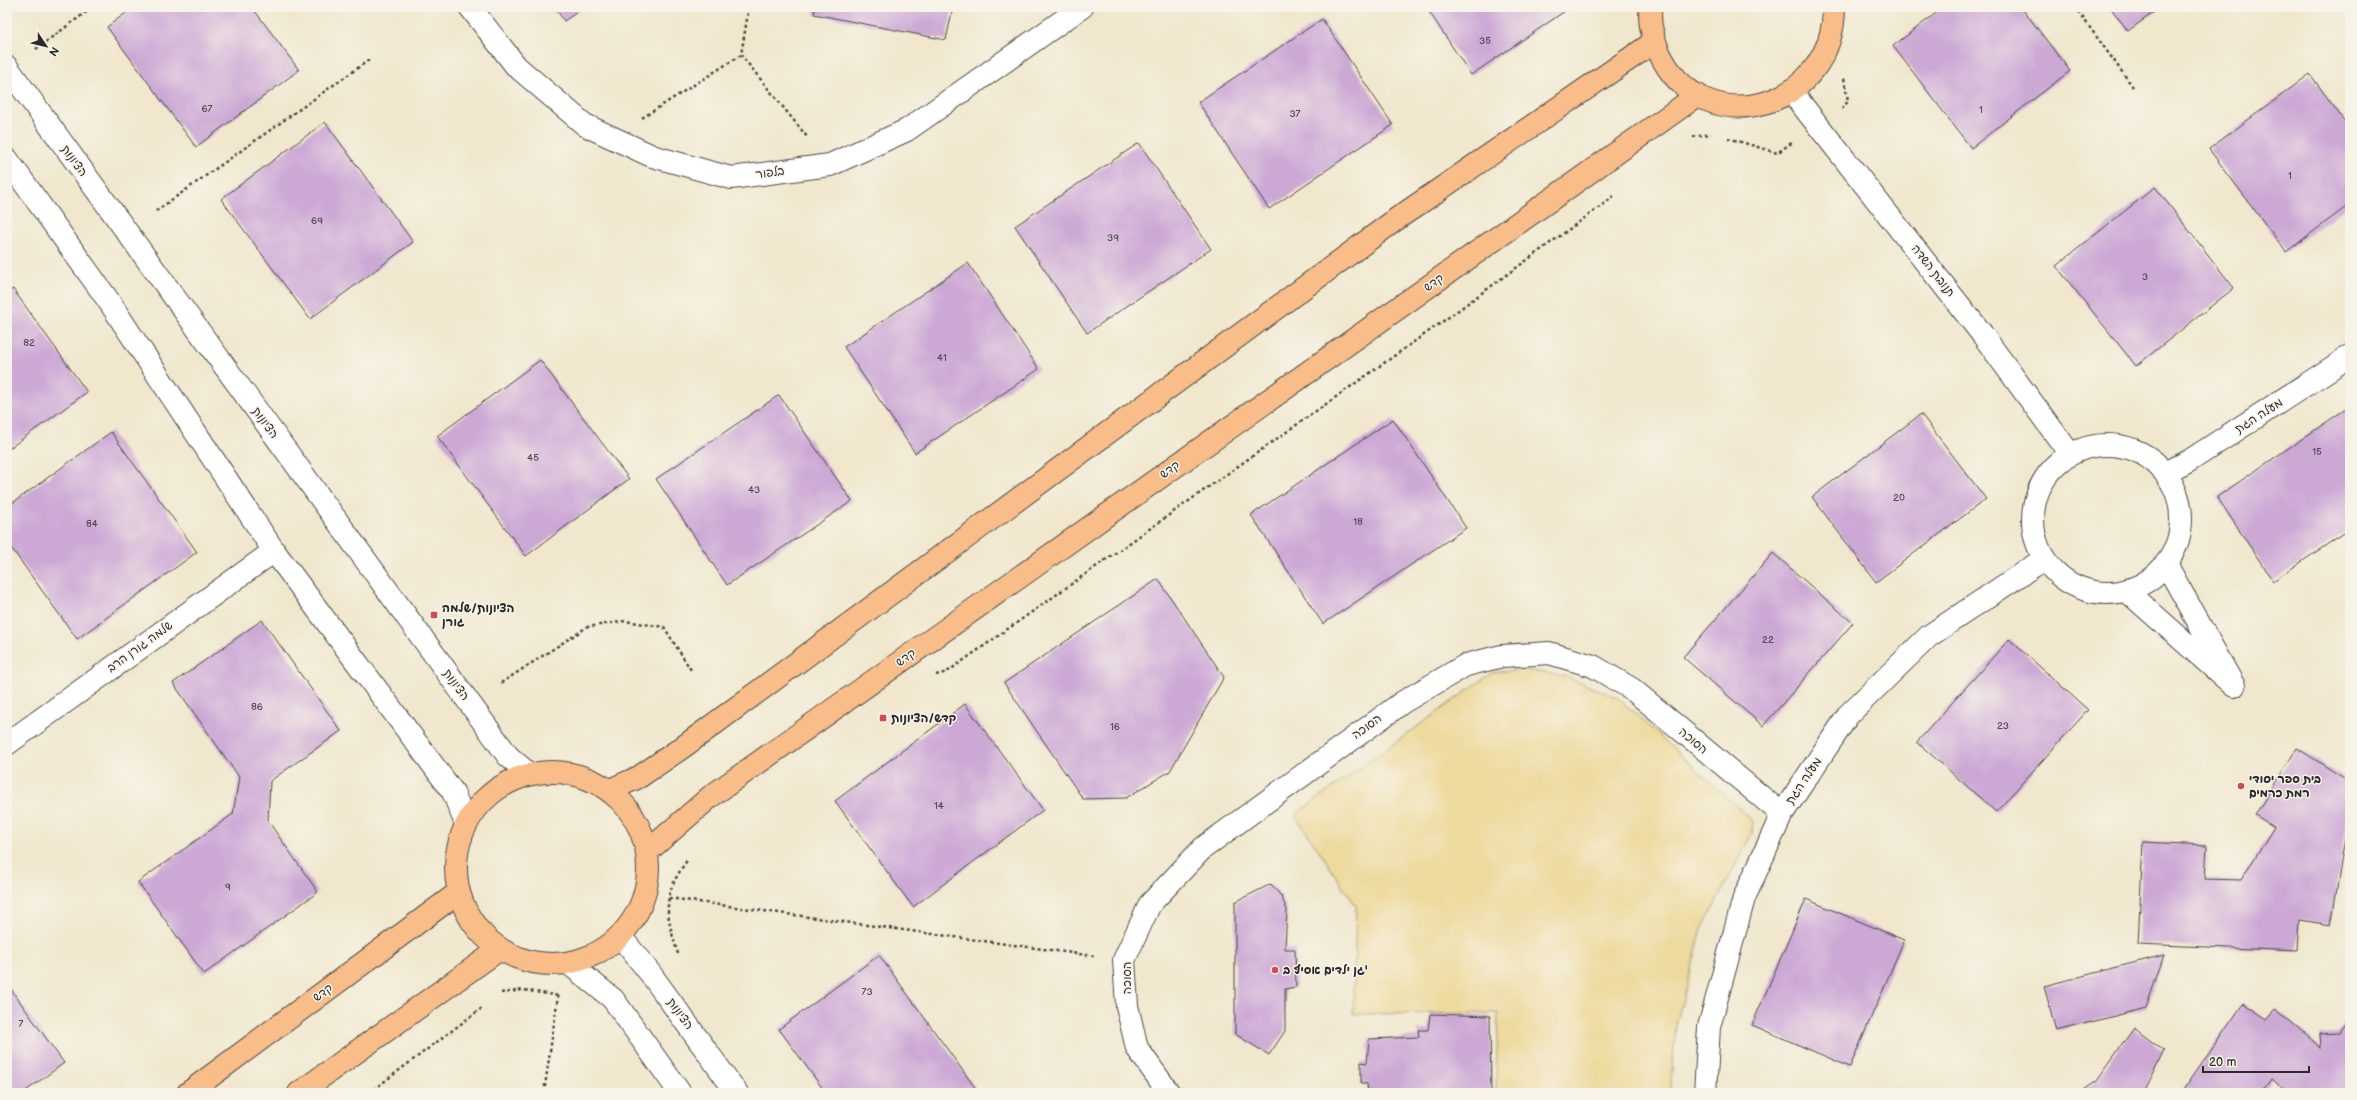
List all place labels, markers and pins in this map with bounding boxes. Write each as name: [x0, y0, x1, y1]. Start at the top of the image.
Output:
place label: הציונות/שלמה גורן: [442, 601, 514, 630]
marker: הציונות/שלמה גורן: [429, 610, 439, 620]
place label: קדש/הציונות: [891, 711, 957, 726]
marker: קדש/הציונות: [878, 713, 888, 723]
place label: בית ספר יסודי רמת כרמים: [2249, 772, 2321, 801]
marker: בית ספר יסודי רמת כרמים: [2236, 781, 2246, 791]
place label: גן ילדים אסיף ב': [1282, 963, 1368, 978]
marker: גן ילדים אסיף ב': [1270, 965, 1280, 975]

